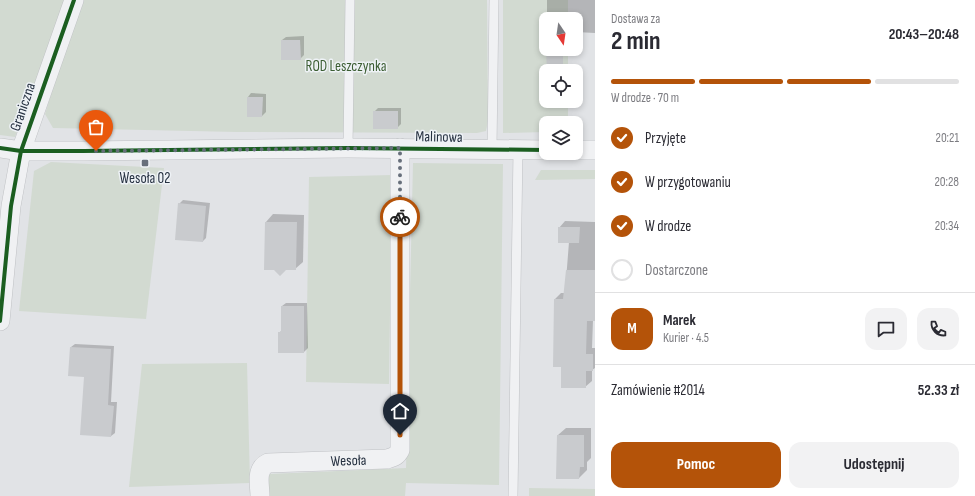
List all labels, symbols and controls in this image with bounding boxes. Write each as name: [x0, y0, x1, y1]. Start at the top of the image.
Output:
text: Dostawa za: [611, 11, 660, 27]
north arrow: [539, 12, 583, 56]
map controls: [539, 12, 583, 160]
text: 20:43–20:48: [889, 25, 959, 44]
text: 2 min: [611, 26, 661, 57]
park label: ROD Leszczynka: [306, 57, 387, 76]
button: locate: [539, 64, 583, 108]
street label: Graniczna: [6, 80, 40, 134]
text: W drodze · 70 m: [611, 90, 679, 106]
pin: [79, 110, 113, 151]
icon: bag: [85, 116, 107, 138]
button: layers: [539, 116, 583, 160]
street label: Malinowa: [415, 127, 463, 147]
icon: check: [611, 127, 633, 149]
text: Przyjęte: [645, 129, 686, 148]
text: 20:21: [936, 130, 959, 146]
marker: Wesoła 02: [140, 158, 150, 168]
place label: Wesoła 02: [120, 169, 171, 188]
icon: check: [611, 171, 633, 193]
text: W przygotowaniu: [645, 173, 731, 192]
text: 20:28: [934, 174, 959, 190]
courier: [380, 197, 420, 237]
icon: bike: [389, 206, 411, 228]
icon: check: [611, 215, 633, 237]
text: W drodze: [645, 217, 691, 236]
text: 20:34: [935, 218, 959, 234]
text: Dostarczone: [645, 261, 708, 280]
button: chat: [865, 308, 907, 350]
button: phone: [917, 308, 959, 350]
text: Marek: [663, 311, 696, 330]
text: M: [627, 319, 637, 338]
text: Kurier · 4.5: [663, 330, 709, 346]
text: Zamówienie #2014: [611, 381, 705, 400]
text: 52.33 zł: [918, 381, 959, 400]
pin: [383, 394, 417, 435]
icon: home: [389, 400, 411, 422]
button: Pomoc: [611, 442, 781, 488]
button: Udostępnij: [789, 442, 959, 488]
street label: Wesoła: [330, 450, 367, 470]

